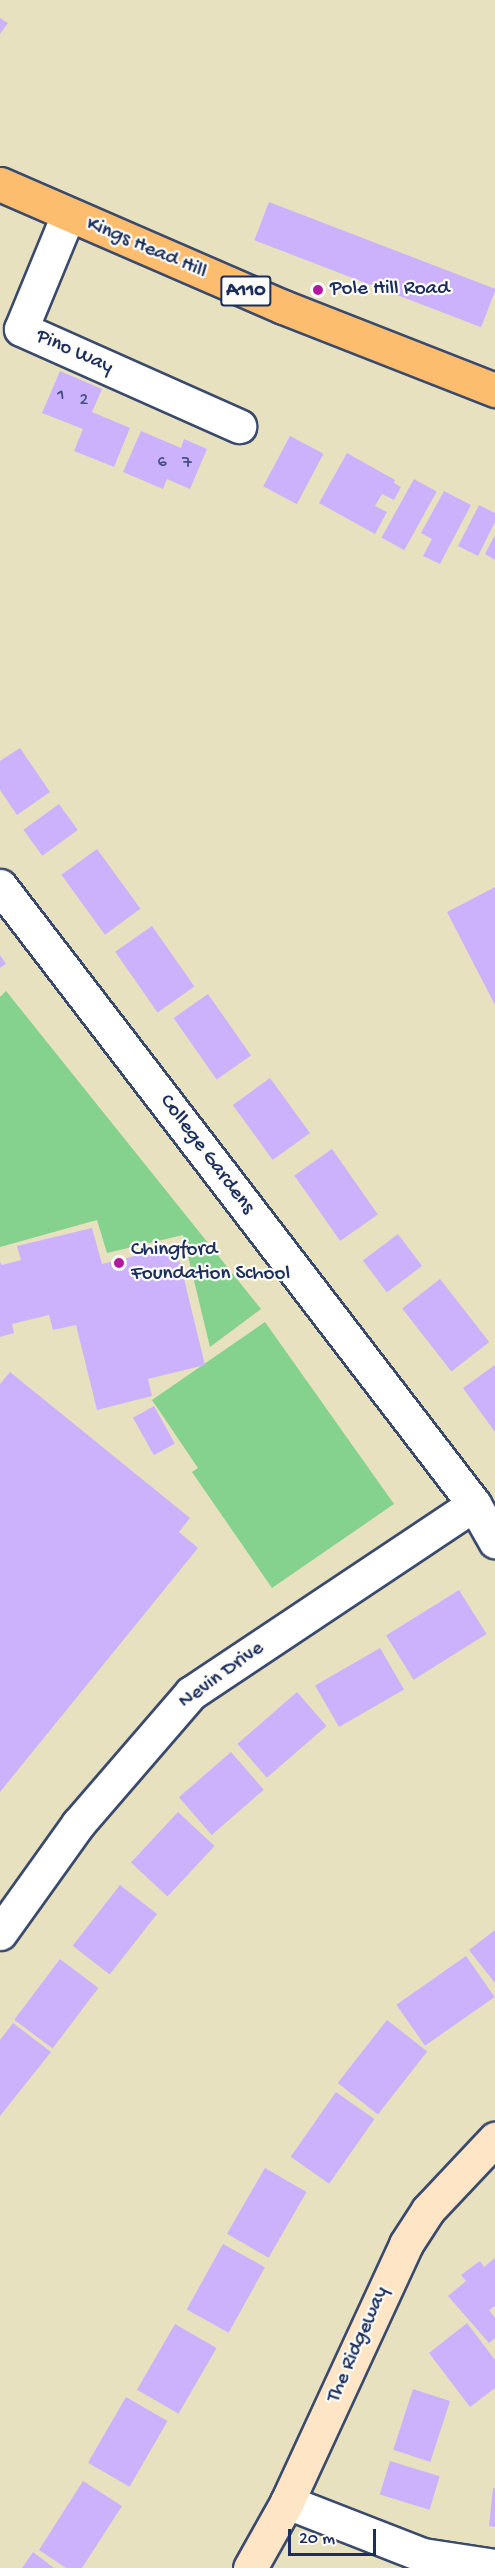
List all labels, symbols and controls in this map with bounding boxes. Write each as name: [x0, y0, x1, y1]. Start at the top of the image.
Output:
street label: Kings Head Hill: [82, 212, 210, 286]
road number: A110: [219, 274, 273, 308]
place label: Pole Hill Road: [330, 277, 450, 303]
marker: Pole Hill Road: [311, 283, 325, 297]
street label: Pino Way: [31, 325, 117, 381]
house number: 1: [57, 385, 65, 407]
house number: 2: [80, 390, 88, 412]
house number: 6: [157, 452, 167, 474]
house number: 7: [182, 453, 192, 475]
street label: College Gardens: [153, 1090, 259, 1220]
place label: Chingford Foundation School: [131, 1238, 290, 1288]
marker: Chingford Foundation School: [112, 1256, 126, 1270]
street label: Nevin Drive: [175, 1637, 269, 1715]
street label: The Ridgeway: [322, 2283, 396, 2407]
scale bar: [291, 2517, 380, 2555]
text: 20 m: [299, 2529, 335, 2550]

